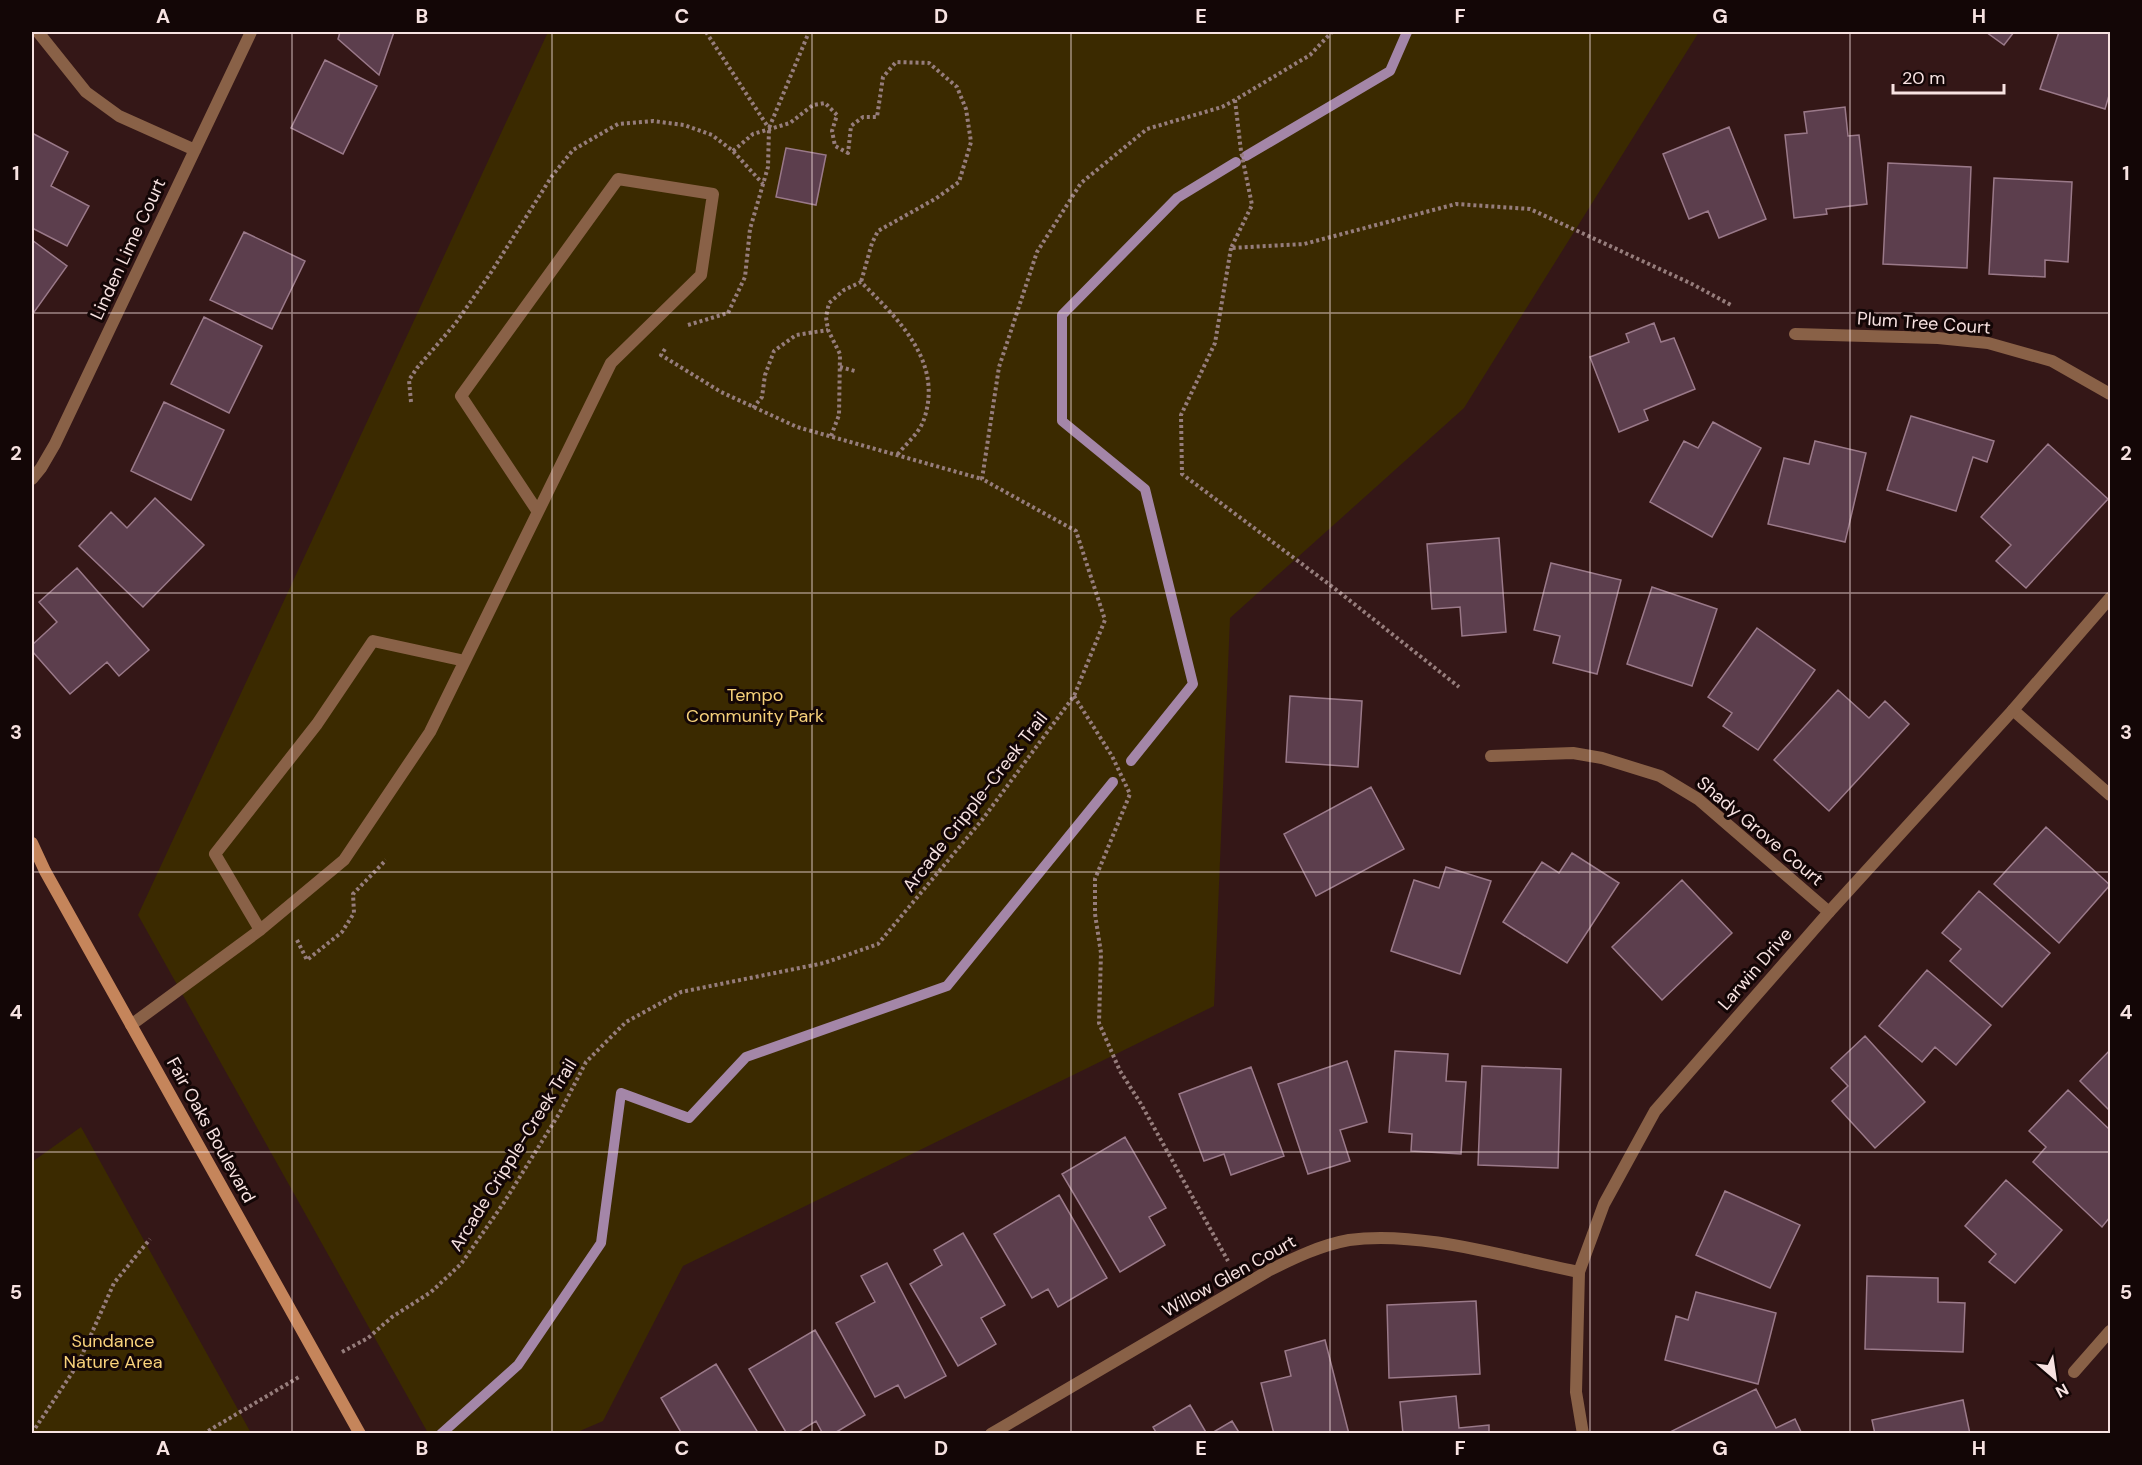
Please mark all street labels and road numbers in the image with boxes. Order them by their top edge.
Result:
street label: Linden Lime Court [85,174,171,324]
street label: Plum Tree Court [1856,306,1992,340]
street label: Arcade Cripple-Creek Trail [897,707,1053,897]
street label: Shady Grove Court [1692,771,1828,891]
street label: Larwin Drive [1713,923,1797,1015]
street label: Fair Oaks Boulevard [161,1053,261,1207]
street label: Arcade Cripple-Creek Trail [444,1054,582,1256]
street label: Willow Glen Court [1158,1229,1300,1323]

